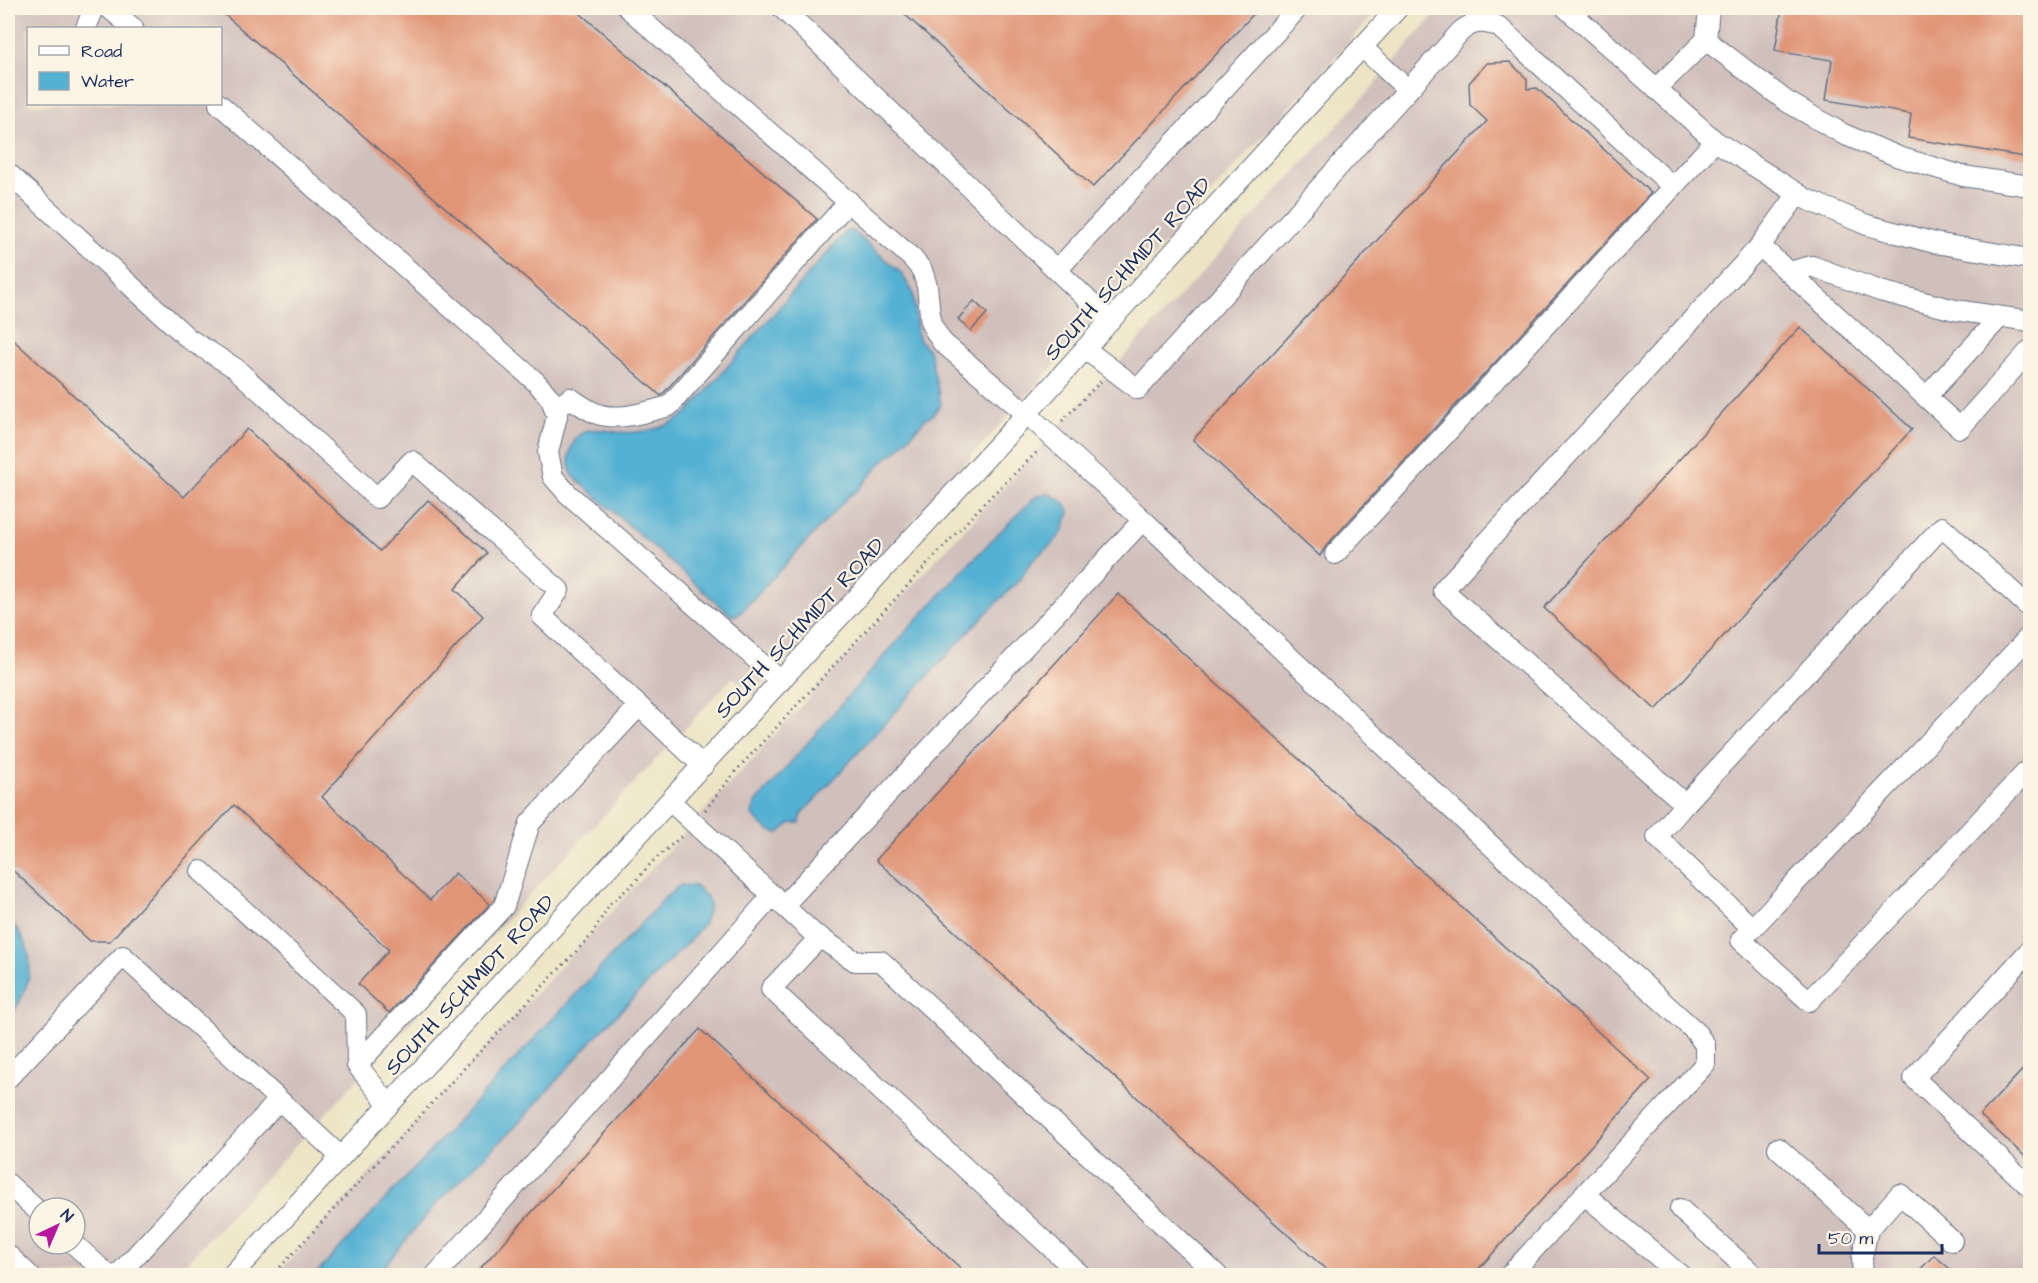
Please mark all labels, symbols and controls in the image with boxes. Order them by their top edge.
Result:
legend [27,27,222,105]
text: Road [81,39,122,64]
text: Water [81,69,134,94]
street label: SOUTH SCHMIDT ROAD [1037,170,1219,368]
street label: SOUTH SCHMIDT ROAD [708,531,892,725]
street label: SOUTH SCHMIDT ROAD [378,888,562,1082]
north arrow [27,1196,87,1256]
text: N [55,1205,78,1227]
scale bar [1819,1217,1942,1255]
text: 50 m [1828,1226,1873,1251]

